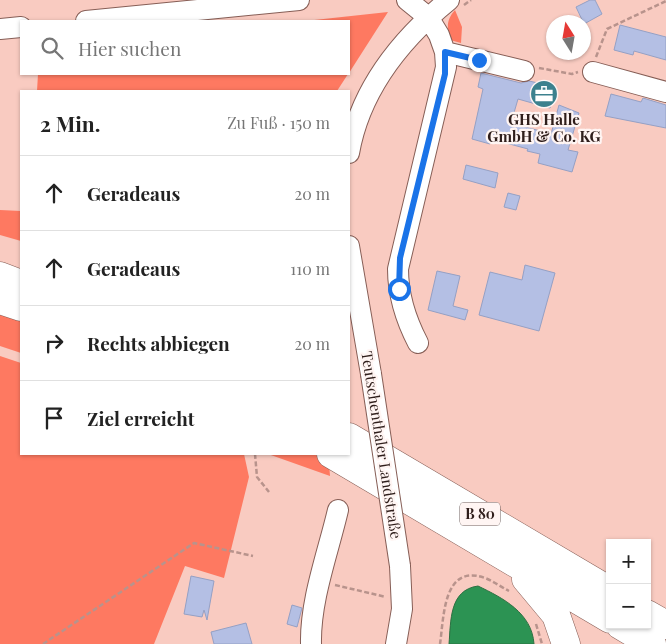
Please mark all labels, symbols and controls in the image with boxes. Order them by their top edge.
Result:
north arrow [546,15,591,60]
search box [20,20,350,75]
icon: search [38,34,66,62]
text: Hier suchen [78,35,181,61]
route end [468,49,491,72]
office icon: GHS Halle GmbH & Co. KG [529,79,559,109]
text: 2 Min. [40,109,100,137]
place label: GHS Halle GmbH & Co. KG [487,109,601,146]
text: Zu Fuß · 150 m [227,112,330,133]
icon: ahead [40,179,68,207]
text: Geradeaus [87,180,180,206]
text: 20 m [295,183,330,204]
icon: ahead [40,254,68,282]
text: Geradeaus [87,255,180,281]
text: 110 m [290,258,330,279]
route start [388,278,411,301]
icon: right [40,329,68,357]
text: Rechts abbiegen [87,330,230,356]
text: 20 m [295,333,330,354]
street label: Teutschenthaler Landstraße [357,350,407,540]
icon: arrive [40,404,68,432]
text: Ziel erreicht [87,405,195,431]
road number: B 80 [460,502,500,526]
map controls [606,539,651,629]
button: + [606,539,651,584]
button: − [606,584,651,629]

